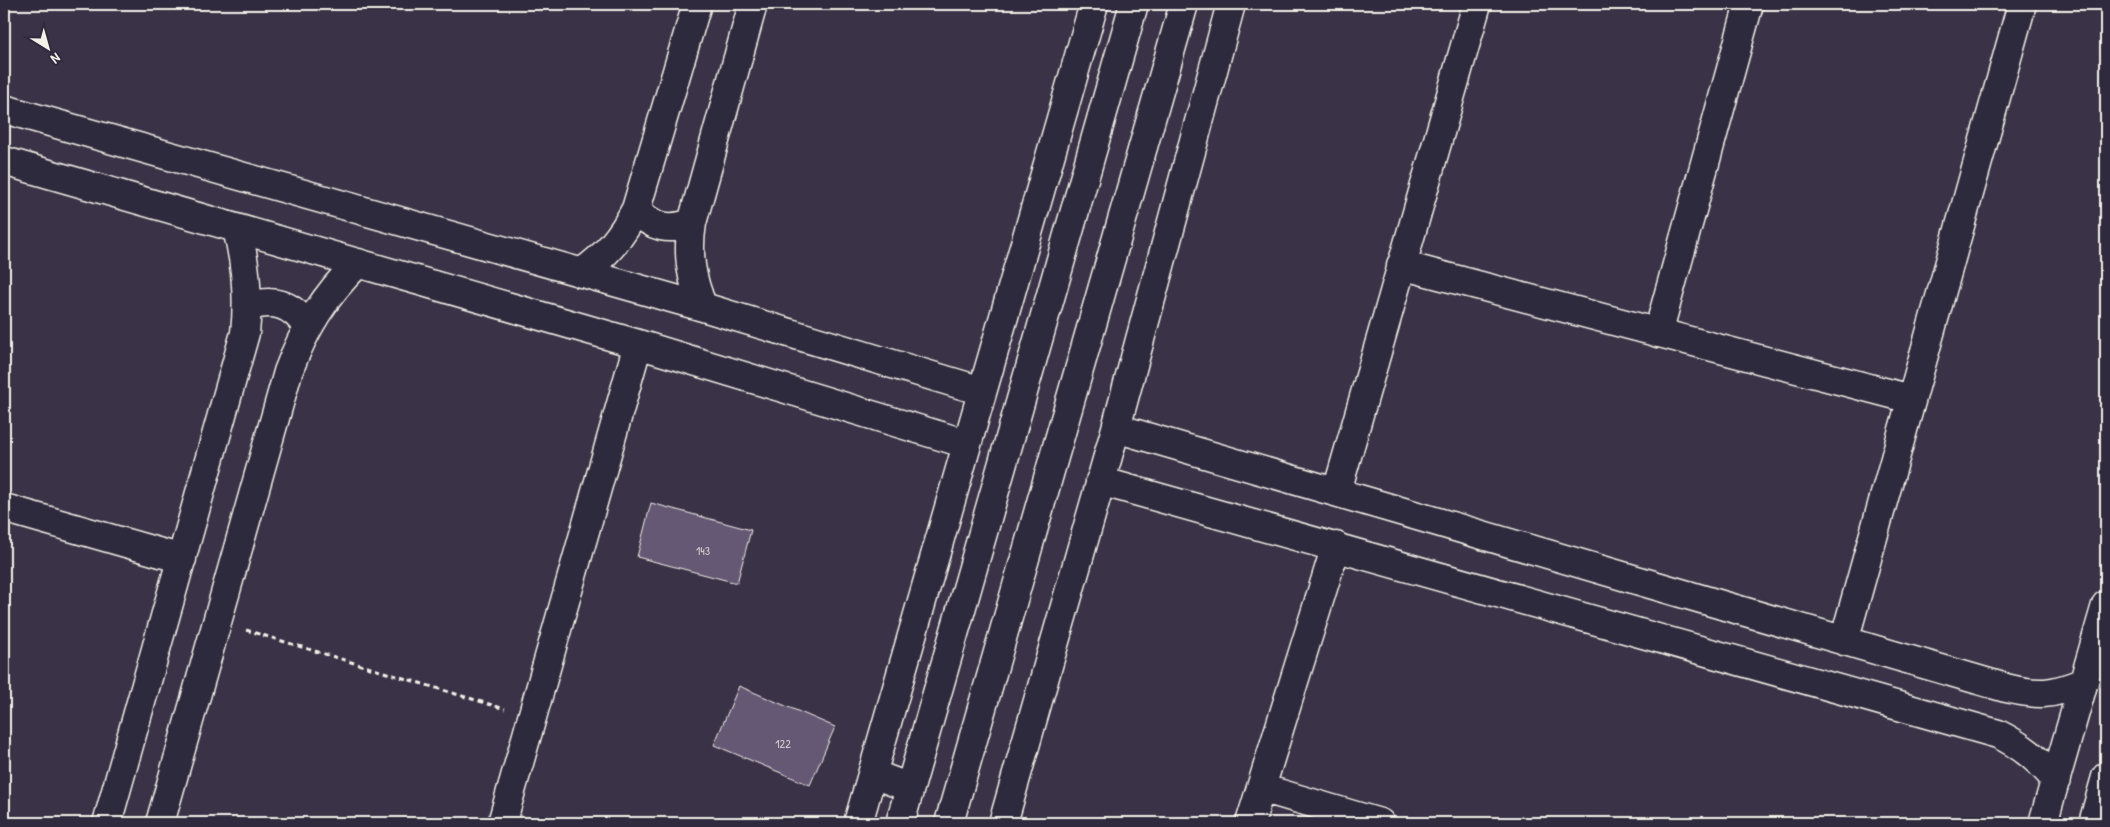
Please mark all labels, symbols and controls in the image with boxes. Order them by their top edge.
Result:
north arrow [22,22,72,72]
text: N [47,49,65,69]
house number: 143 [696,542,710,559]
house number: 122 [775,735,791,752]

